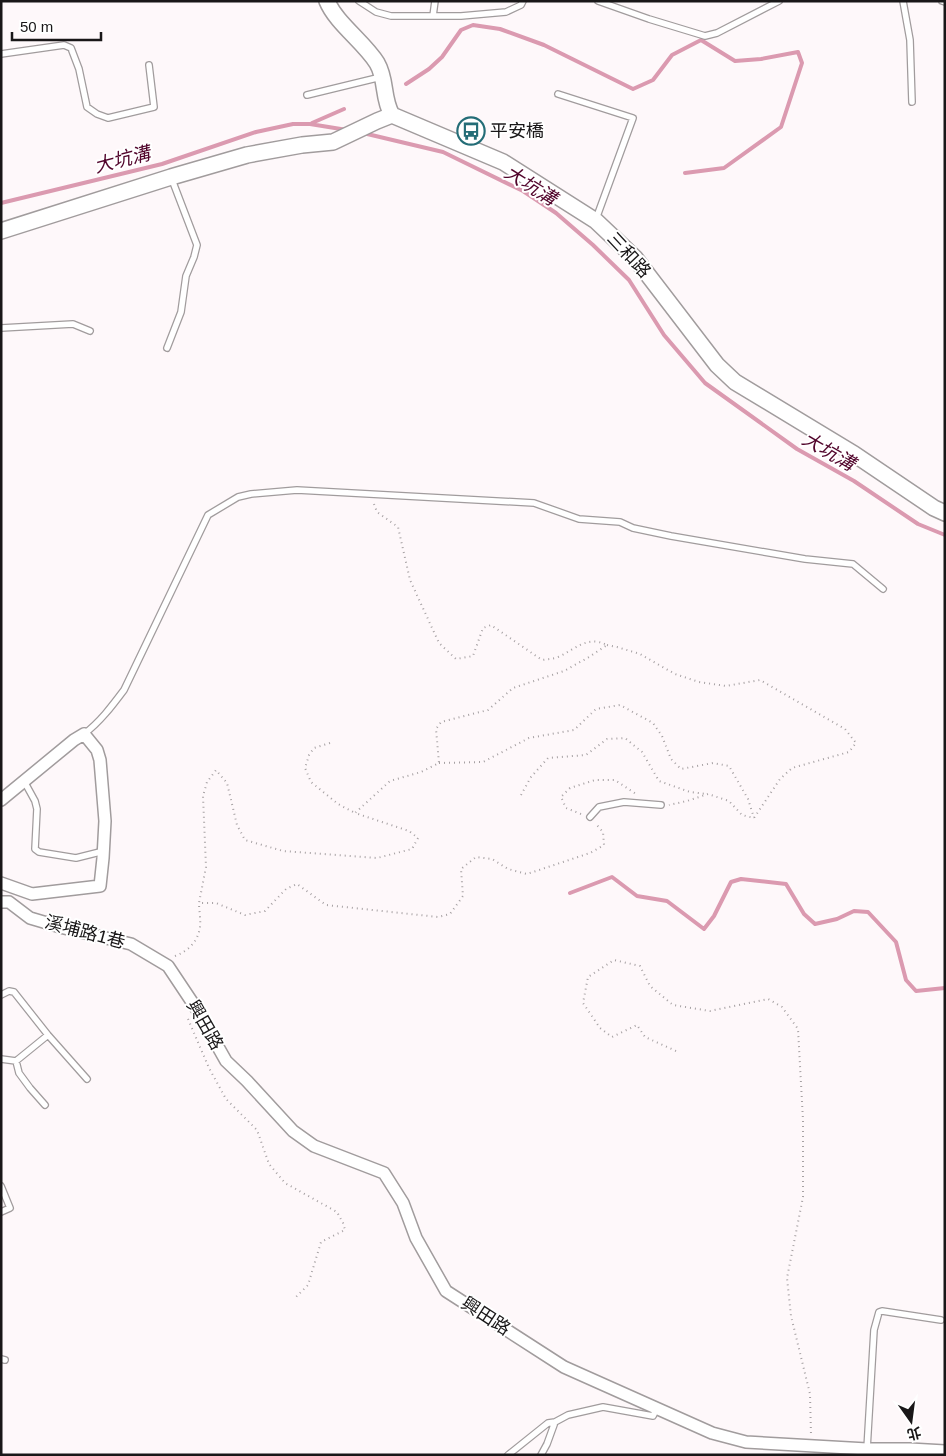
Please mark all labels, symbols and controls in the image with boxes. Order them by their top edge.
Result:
scale bar [12,10,101,42]
text: 50 m [20,18,53,35]
bus stop icon: 平安橋 [456,116,486,146]
place label: 平安橋 [490,121,544,141]
water label: 大坑溝 [92,142,155,177]
water label: 大坑溝 [501,161,563,211]
street label: 三和路 [603,228,655,282]
water label: 大坑溝 [799,428,861,476]
street label: 溪埔路1巷 [43,912,127,952]
street label: 興田路 [183,997,227,1053]
street label: 興田路 [458,1293,514,1339]
north arrow [886,1396,936,1446]
text: 北 [905,1424,923,1443]

